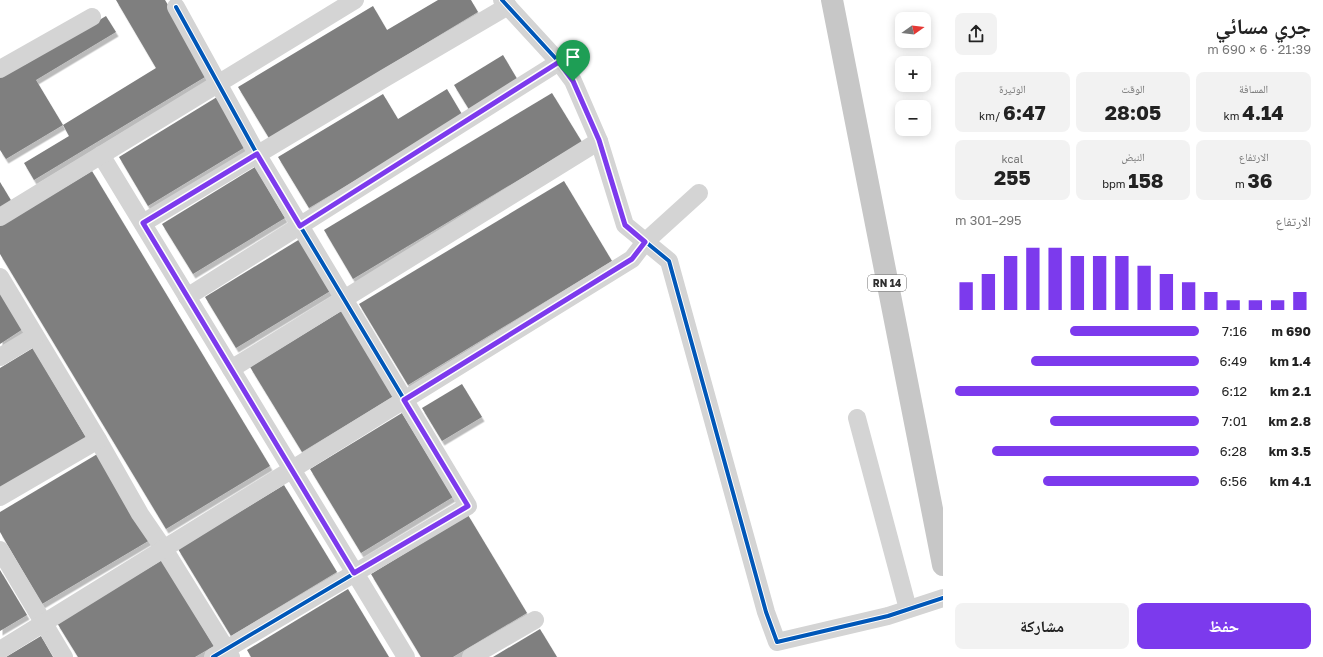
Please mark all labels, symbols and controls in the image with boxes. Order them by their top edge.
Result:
north arrow [895,12,931,48]
map controls [895,12,931,136]
text: جري مسائي [1215,12,1311,39]
button: share [955,13,997,55]
pin [556,40,590,81]
text: 21:39 · 6 × 690 m [1207,41,1311,57]
icon: arrive [562,46,584,68]
button: + [895,56,931,92]
text: الوتيرة [999,82,1026,95]
text: الوقت [1121,82,1145,95]
text: المسافة [1239,82,1268,95]
button: − [895,100,931,136]
text: 6:47 [1003,100,1046,124]
text: 28:05 [1105,100,1161,124]
text: 4.14 [1242,100,1284,124]
text: /km [979,109,1003,122]
text: km [1223,109,1242,122]
text: النبض [1121,150,1145,163]
text: الارتفاع [1239,150,1269,163]
text: kcal [1001,152,1023,165]
text: 255 [994,165,1031,189]
text: 158 [1128,168,1164,192]
text: 36 [1247,168,1272,192]
text: bpm [1102,177,1128,190]
text: m [1235,177,1247,190]
text: 295–301 m [955,212,1022,228]
text: الارتفاع [1276,213,1311,229]
road number: RN 14 [868,275,906,291]
text: 7:16 [1222,323,1247,339]
text: 690 m [1271,323,1311,339]
text: 6:49 [1219,353,1247,369]
text: 1.4 km [1270,353,1311,369]
text: 6:12 [1221,383,1247,399]
text: 2.1 km [1270,383,1311,399]
text: 7:01 [1222,413,1247,429]
text: 2.8 km [1268,413,1311,429]
text: 6:28 [1220,443,1247,459]
text: 3.5 km [1269,443,1311,459]
text: 6:56 [1220,473,1247,489]
text: 4.1 km [1270,473,1311,489]
button: مشاركة [955,603,1129,649]
button: حفظ [1137,603,1311,649]

